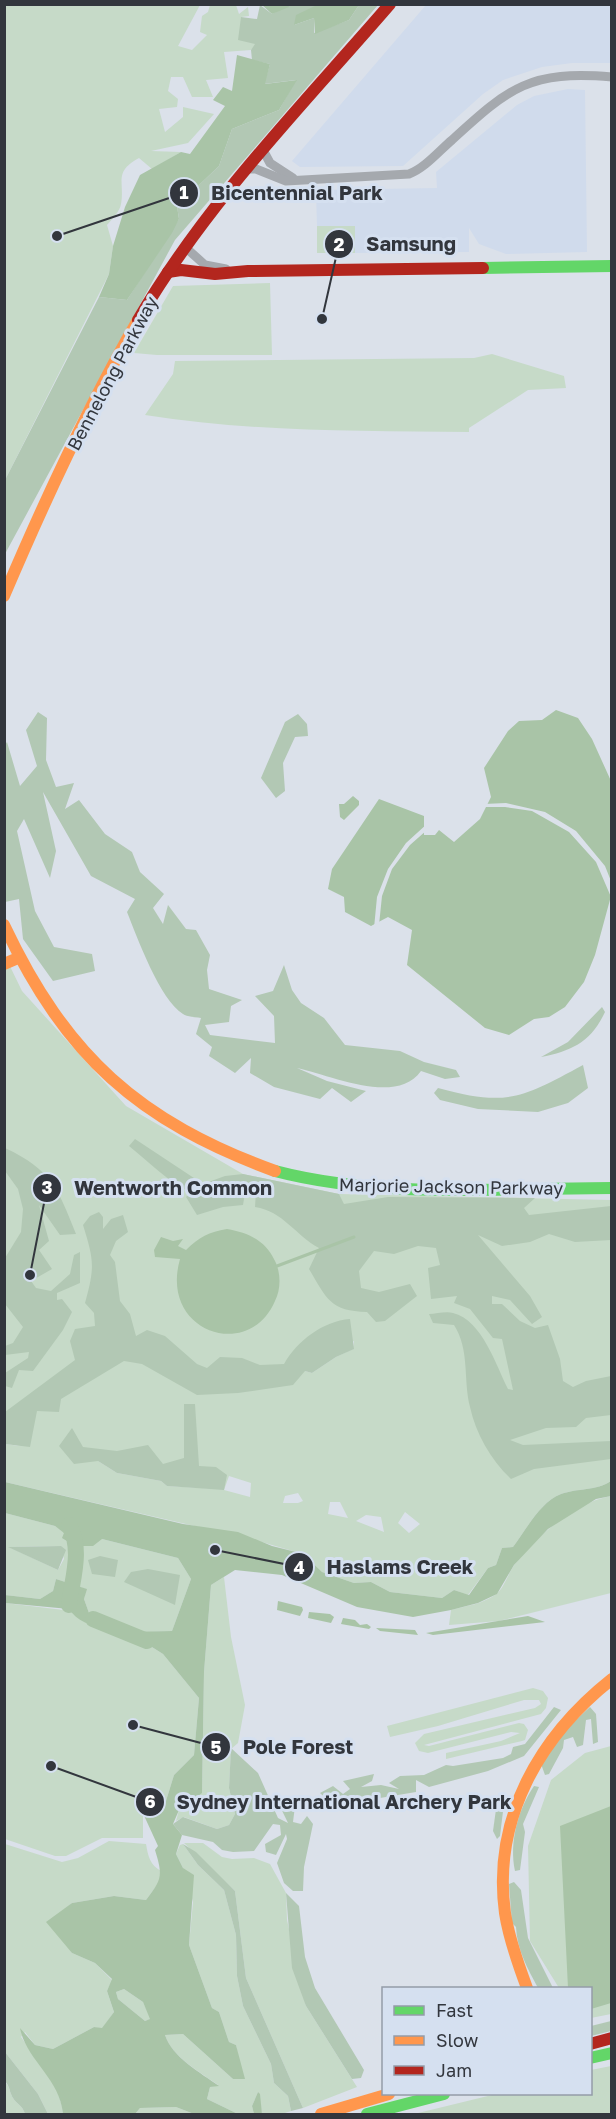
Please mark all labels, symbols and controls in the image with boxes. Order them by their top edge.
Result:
callout: Bicentennial Park [169,174,395,212]
text: Bicentennial Park [211,180,383,204]
text: 1 [179,181,189,203]
callout: Samsung [324,225,468,263]
text: Samsung [366,231,456,255]
text: 2 [334,233,345,255]
street label: Bennelong Parkway [62,292,162,454]
callout: Wentworth Common [32,1169,285,1207]
street label: Marjorie Jackson Parkway [339,1173,563,1199]
text: Wentworth Common [74,1175,272,1199]
text: 3 [42,1176,53,1198]
callout: Haslams Creek [284,1548,485,1586]
text: Haslams Creek [327,1554,474,1578]
text: 4 [293,1556,305,1578]
callout: Pole Forest [201,1728,366,1766]
text: Pole Forest [243,1734,353,1758]
text: 5 [211,1736,222,1758]
callout: Sydney International Archery Park [135,1783,524,1821]
text: Sydney International Archery Park [176,1789,512,1813]
text: 6 [144,1790,156,1812]
legend [382,1987,592,2095]
text: Fast [436,1999,473,2021]
text: Slow [436,2029,479,2051]
text: Jam [436,2059,472,2081]

